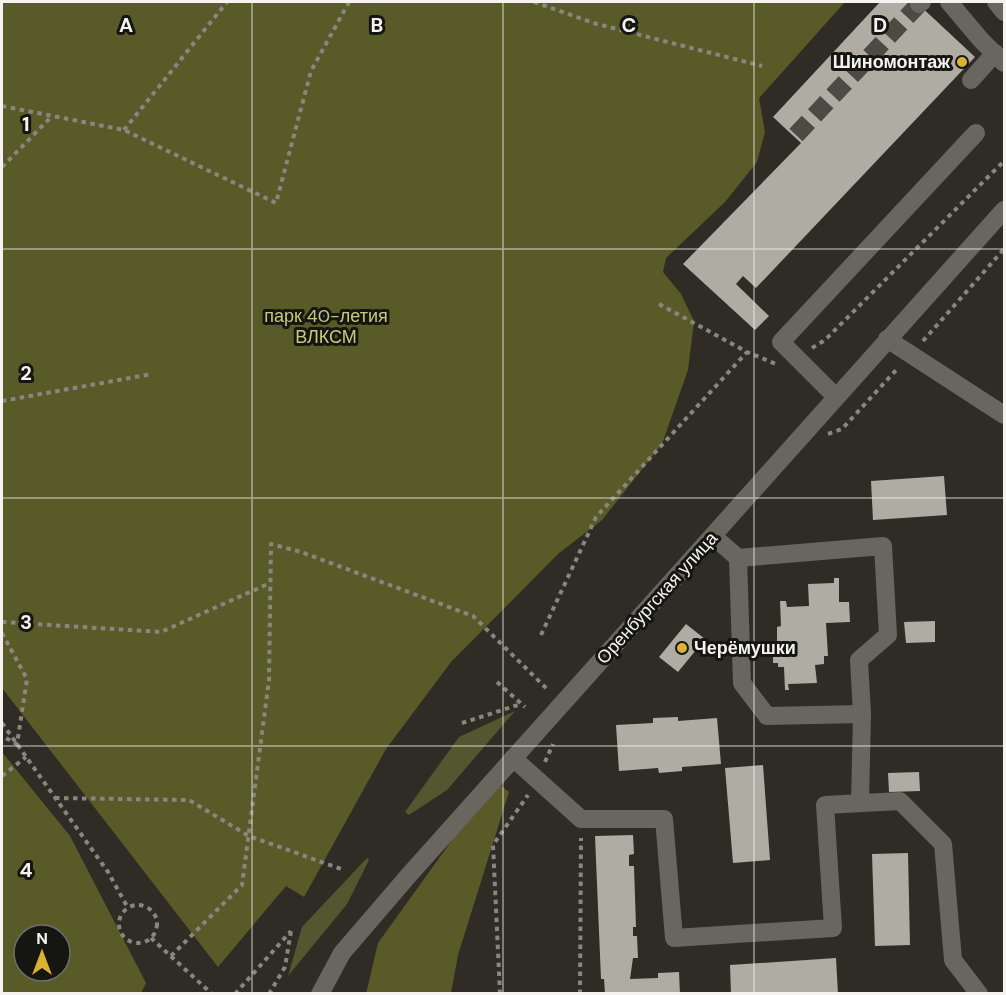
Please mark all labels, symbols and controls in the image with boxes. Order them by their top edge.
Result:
text: A [119,12,133,38]
text: B [371,12,383,38]
text: C [622,12,636,38]
text: D [873,12,887,38]
place label: Шиномонтаж [833,50,950,74]
marker: Шиномонтаж [955,55,969,69]
text: 1 [22,111,30,137]
park label: парк 40-летия ВЛКСМ [264,304,388,349]
text: 2 [20,360,32,386]
street label: Оренбургская улица [591,526,724,669]
text: 3 [20,609,32,635]
place label: Черёмушки [694,636,796,660]
marker: Черёмушки [675,641,689,655]
text: 4 [20,857,33,883]
north arrow [12,923,72,983]
text: N [36,928,48,949]

